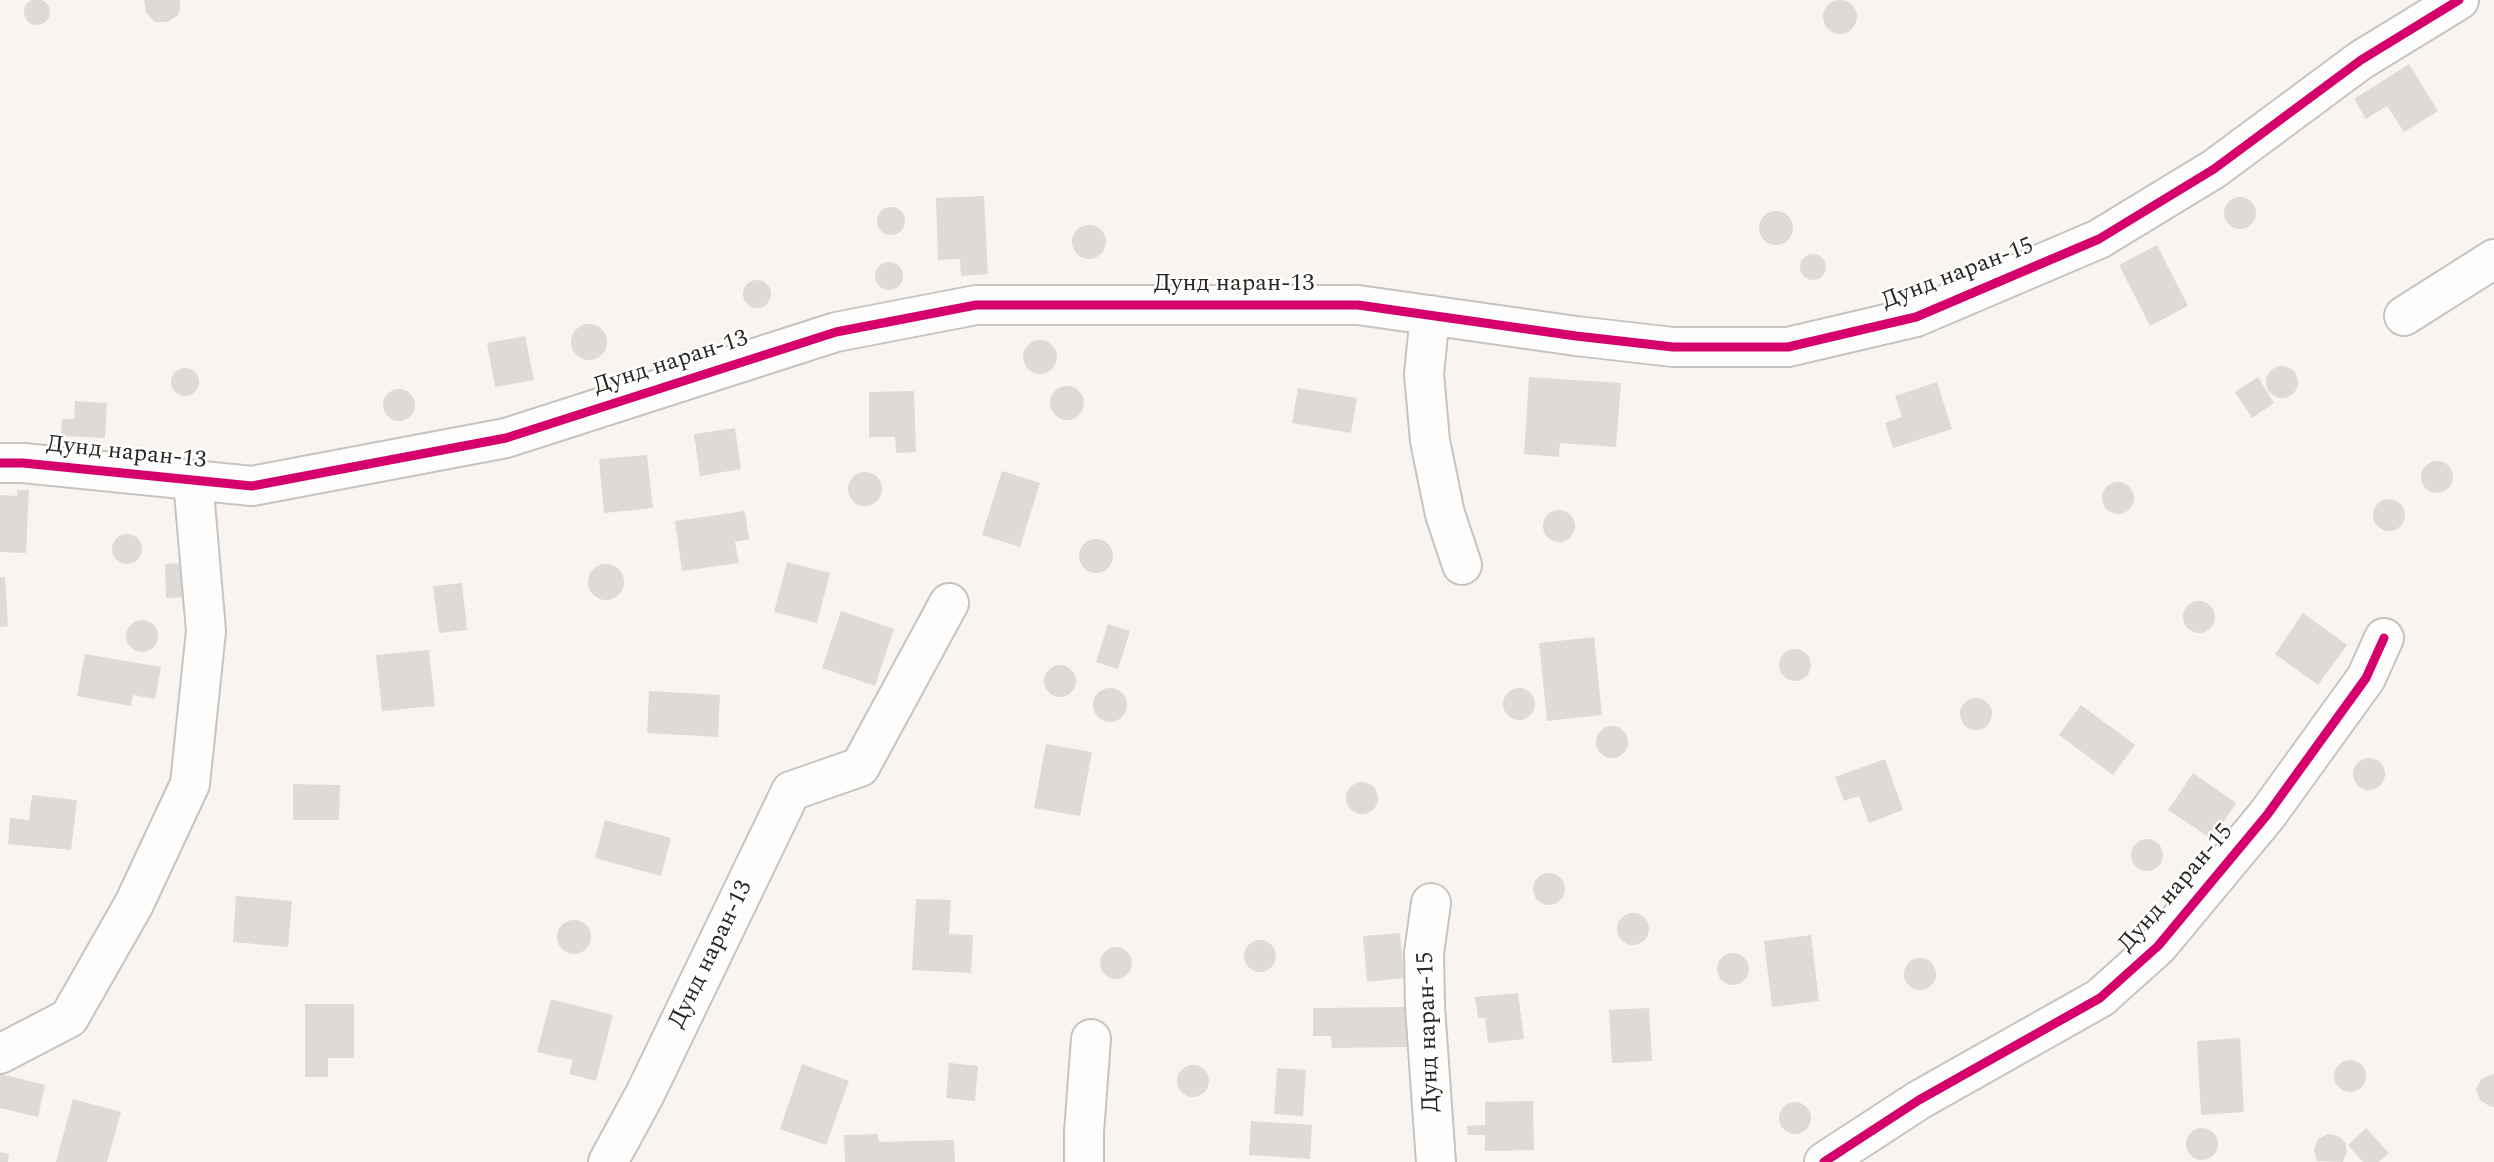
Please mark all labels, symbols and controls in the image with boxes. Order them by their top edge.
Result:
street label: Дунд наран-15 [1878,233,2038,317]
street label: Дунд наран-13 [1154,271,1314,299]
street label: Дунд наран-13 [590,325,752,403]
street label: Дунд наран-13 [45,431,207,477]
street label: Дунд наран-15 [2113,819,2241,959]
street label: Дунд наран-13 [664,876,760,1034]
street label: Дунд наран-15 [1413,951,1447,1113]

